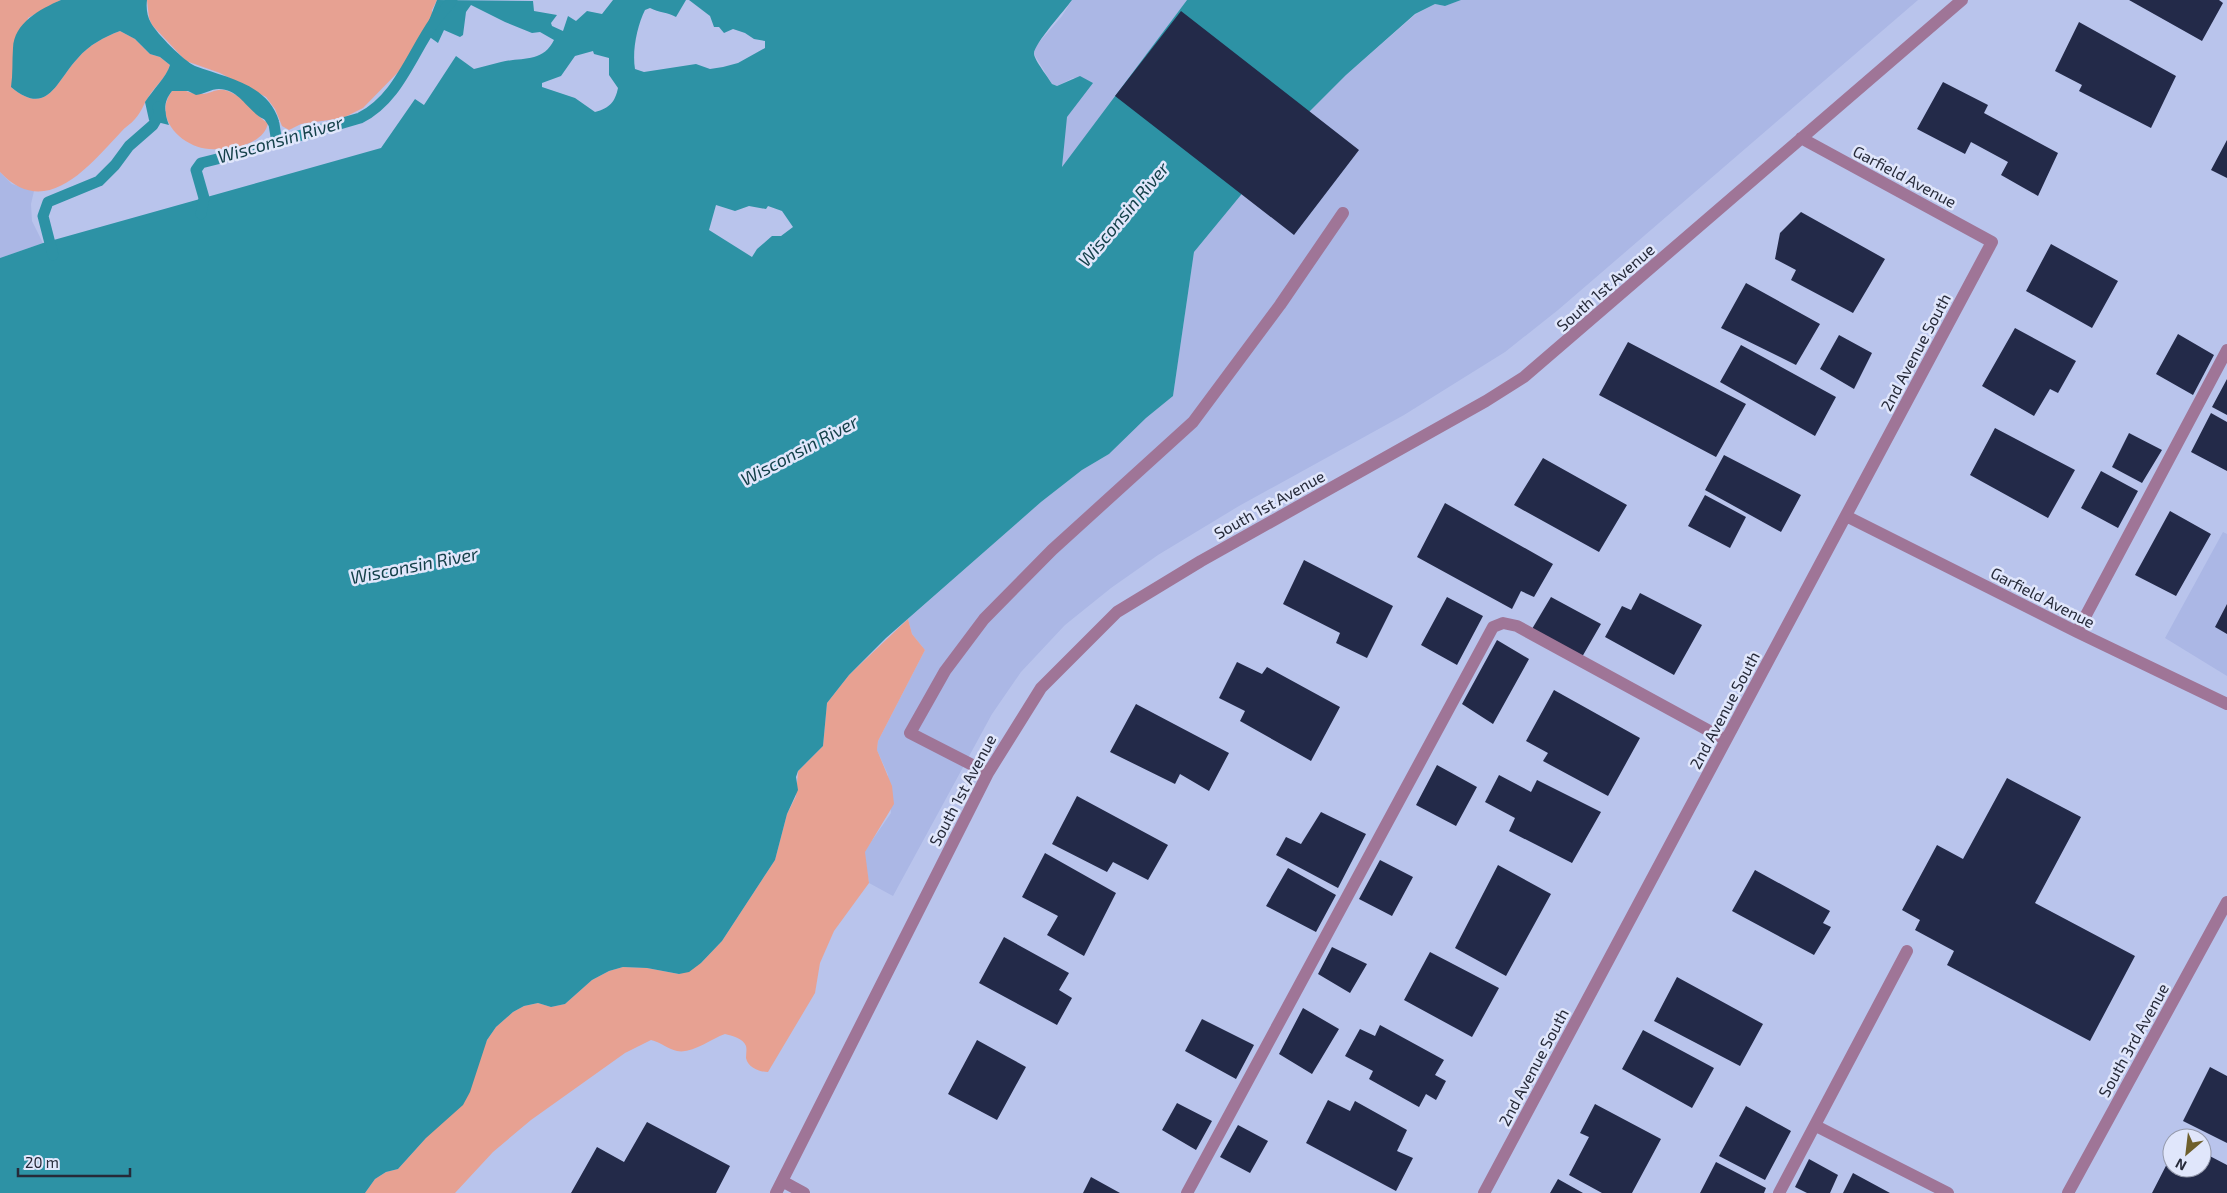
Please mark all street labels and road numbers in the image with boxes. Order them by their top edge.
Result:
street label: Garfield Avenue [1850,141,1960,211]
street label: South 1st Avenue [1552,239,1658,335]
street label: 2nd Avenue South [1876,290,1954,414]
street label: South 1st Avenue [1210,466,1328,542]
street label: Garfield Avenue [1988,563,2098,631]
street label: 2nd Avenue South [1685,648,1763,772]
street label: South 1st Avenue [925,731,999,849]
street label: South 3rd Avenue [2094,980,2172,1100]
street label: 2nd Avenue South [1494,1005,1572,1129]

